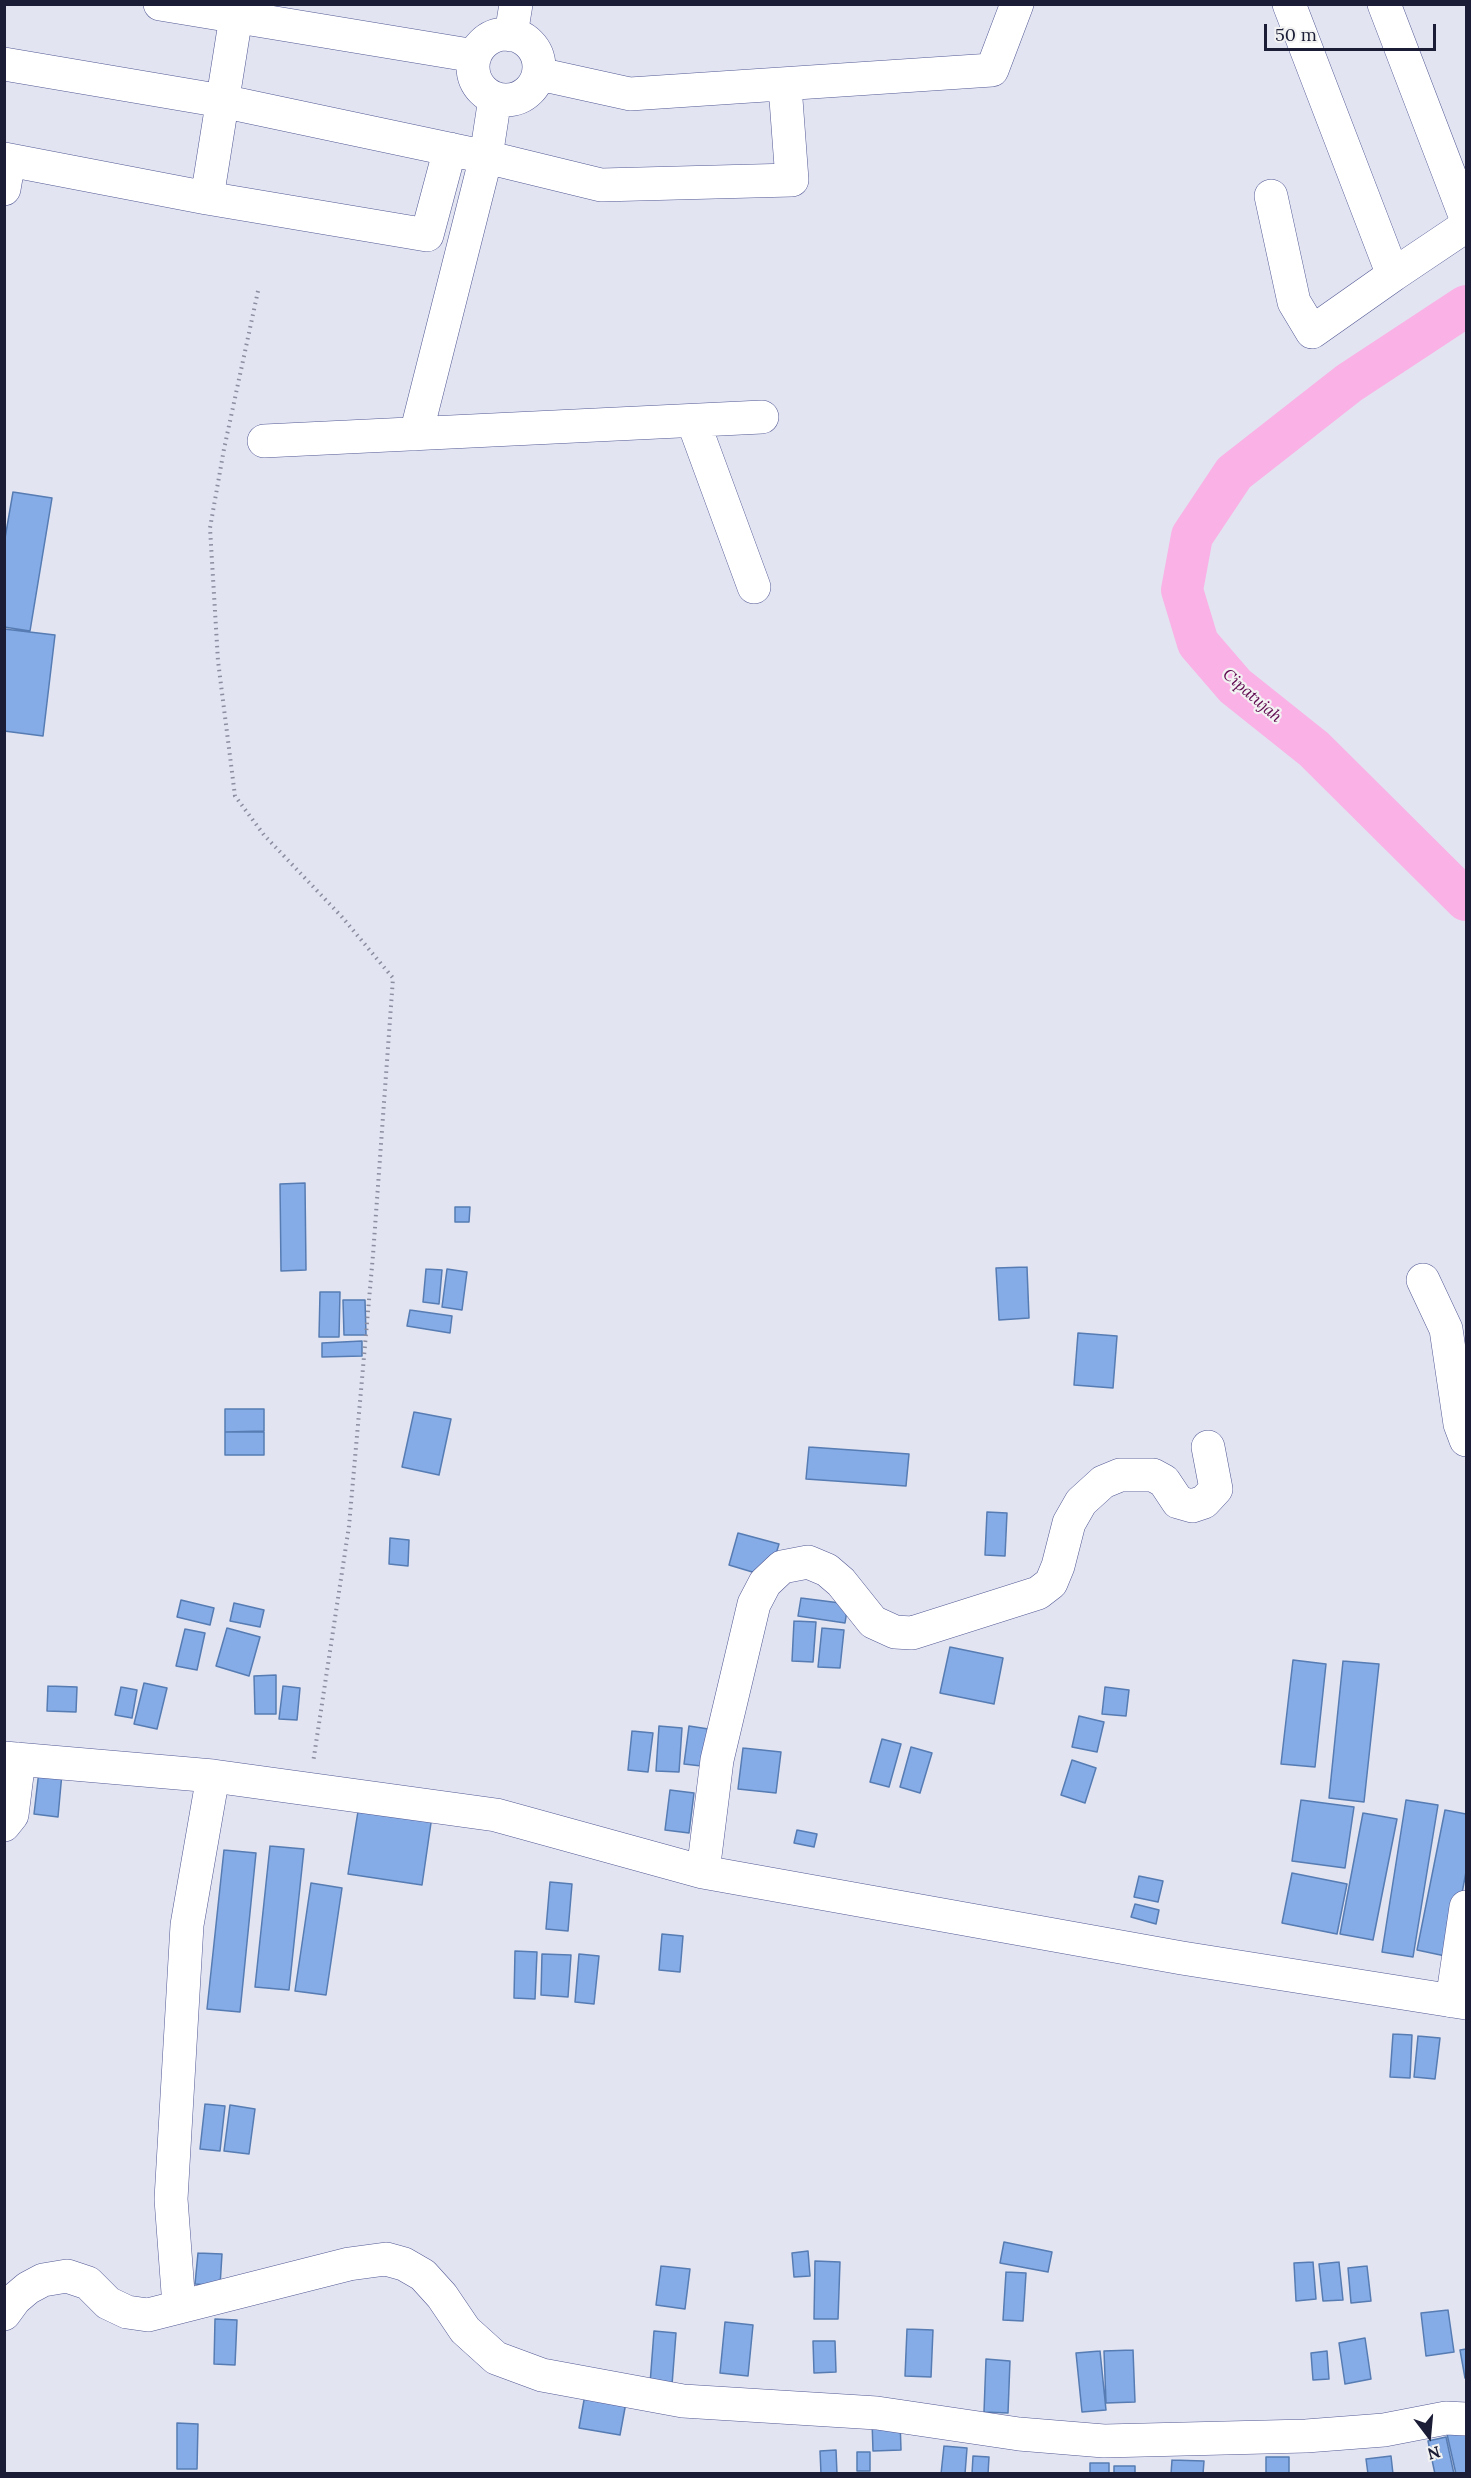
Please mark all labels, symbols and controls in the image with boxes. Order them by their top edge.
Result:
scale bar [1267,12,1440,50]
text: 50 m [1275,23,1317,46]
water label: Cipatujah [1219,665,1285,727]
north arrow [1399,2406,1459,2466]
text: N [1425,2442,1443,2465]

